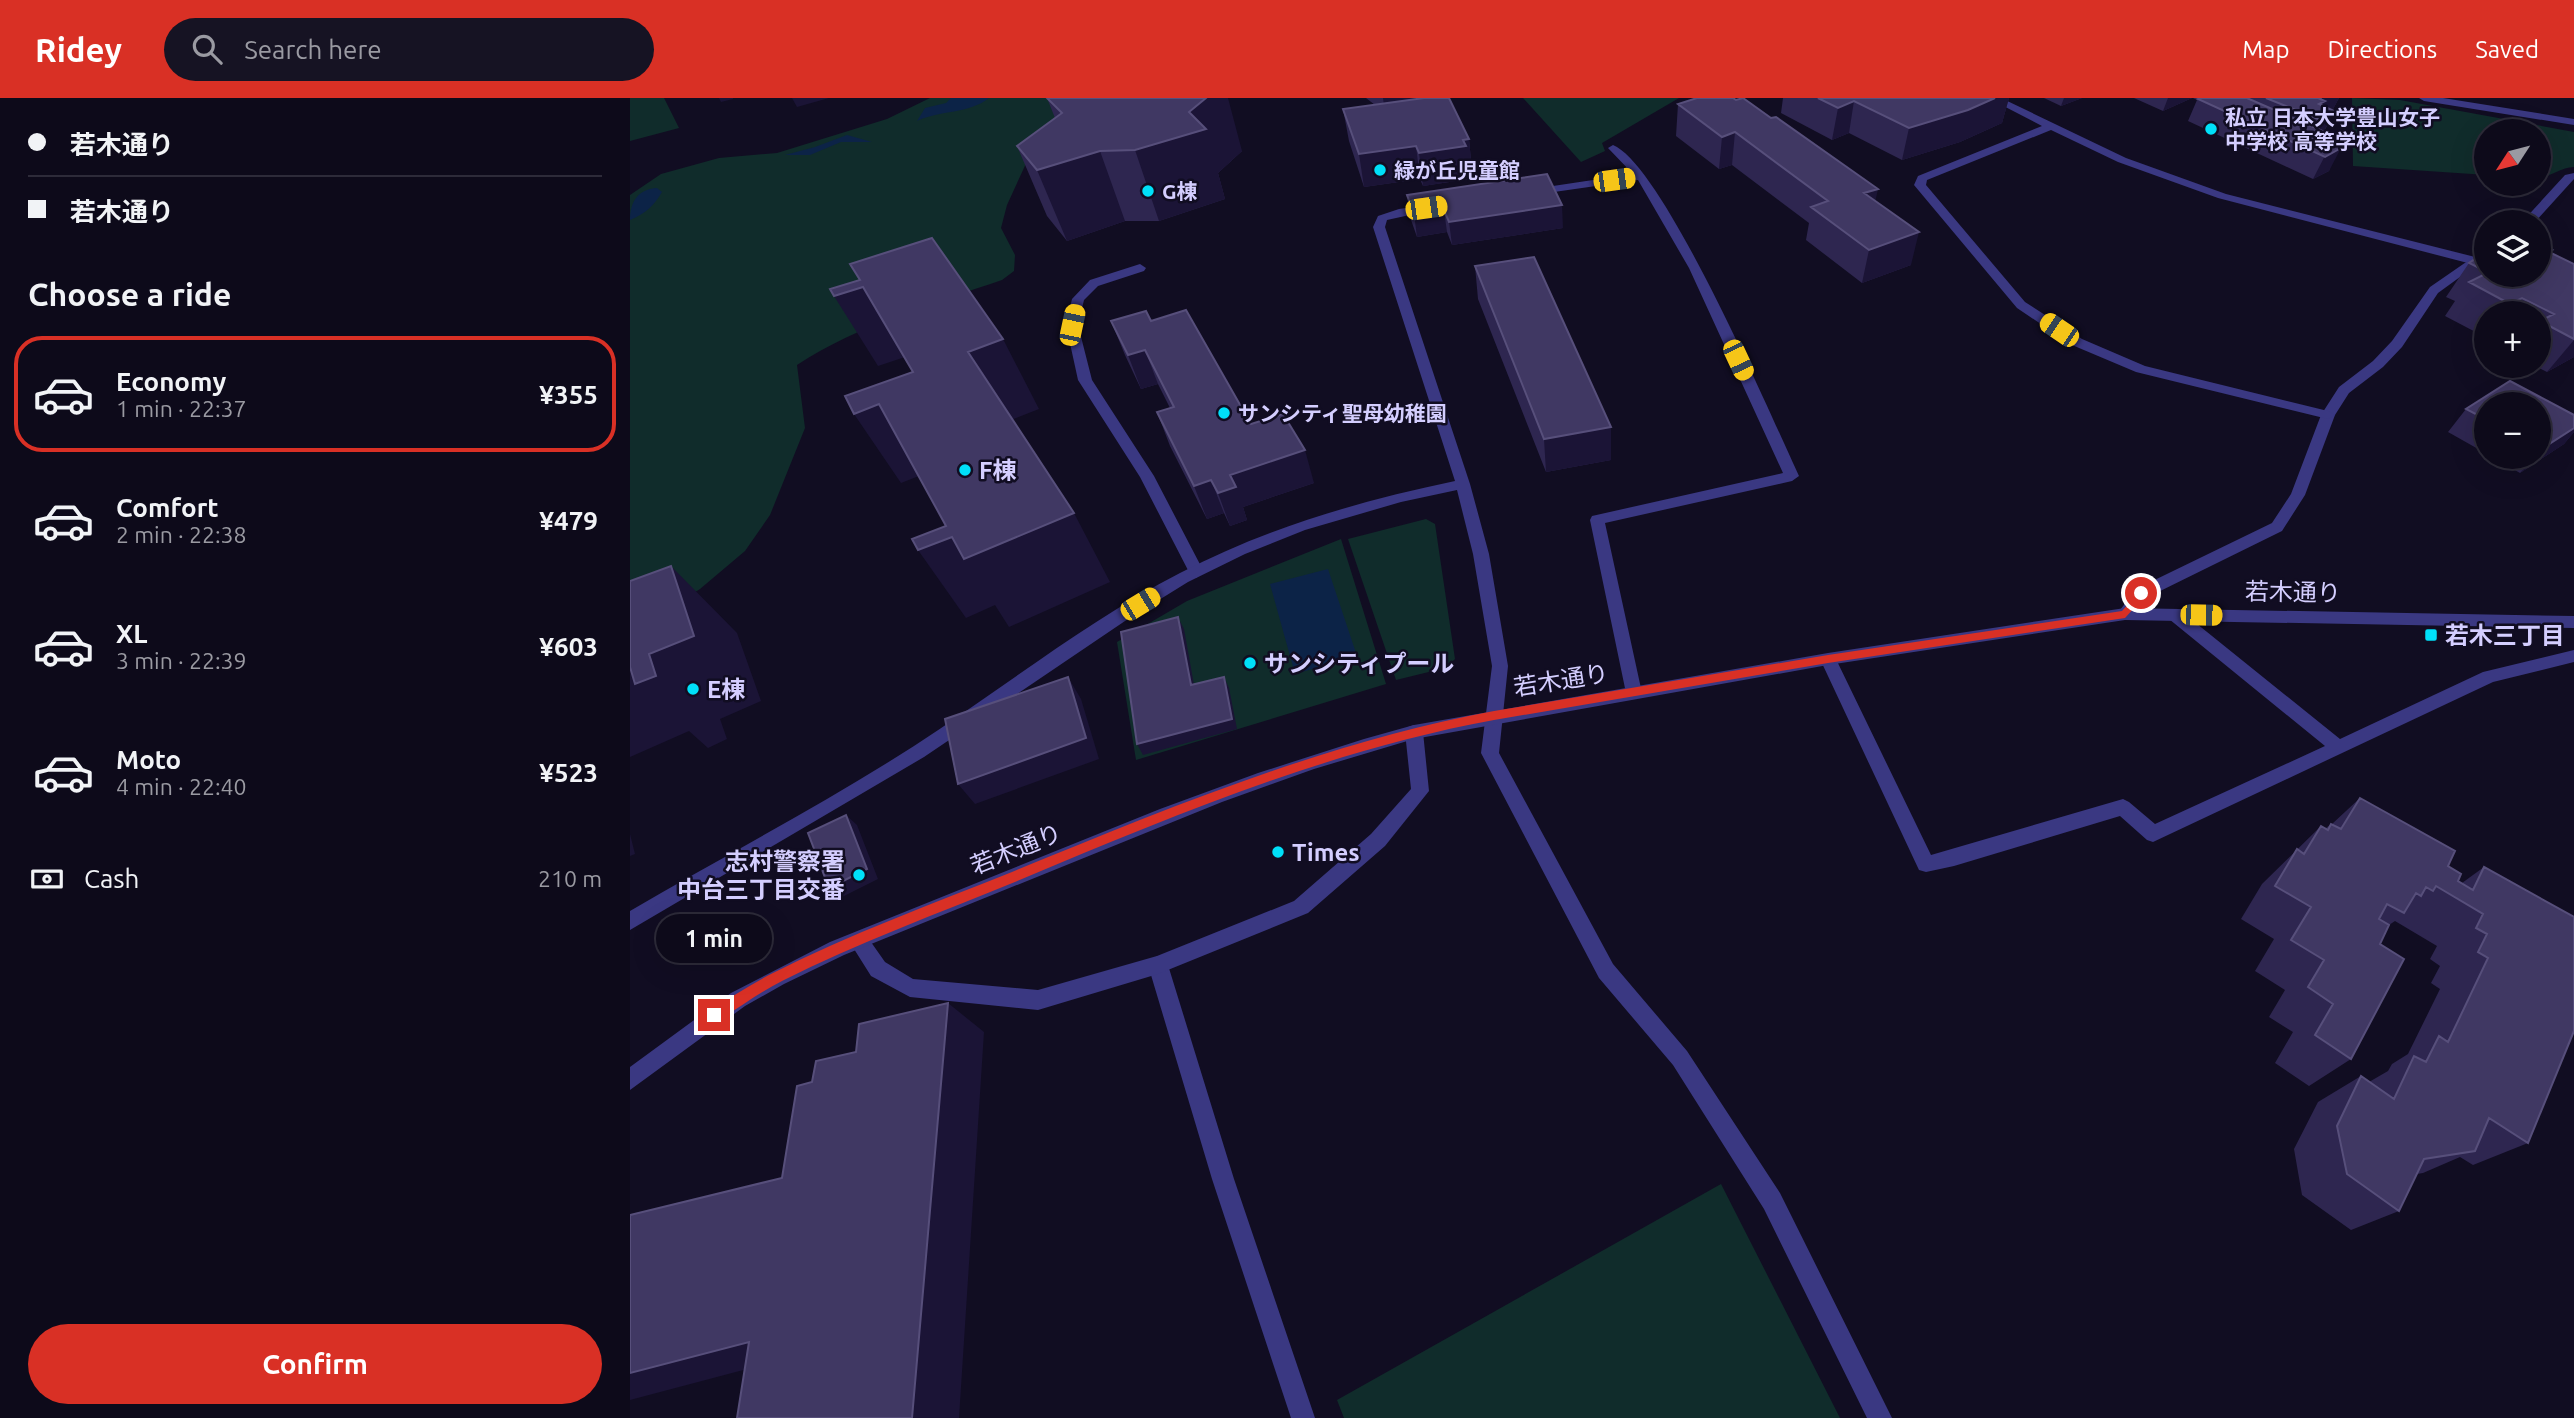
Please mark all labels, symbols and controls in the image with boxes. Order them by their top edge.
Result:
search box [164,18,654,81]
icon: search [188,30,226,68]
text: Ridey [35,31,122,68]
text: Search here [244,35,382,64]
text: Map [2242,36,2289,63]
text: Directions [2327,36,2437,63]
text: Saved [2475,36,2539,63]
place label: 私立 日本大学豊山女子 中学校 高等学校 [2225,105,2440,153]
north arrow [2474,119,2552,196]
map controls [2474,119,2551,469]
marker: 私立 日本大学豊山女子 中学校 高等学校 [2203,121,2219,137]
text: 若木通り [70,130,174,159]
place label: 緑が丘児童館 [1394,158,1520,182]
marker: 緑が丘児童館 [1372,162,1388,178]
car [1592,167,1637,193]
place label: G棟 [1162,179,1198,203]
marker: G棟 [1140,183,1156,199]
car [1404,195,1449,221]
text: 若木通り [70,197,174,226]
button: layers [2474,210,2551,287]
text: Choose a ride [28,276,231,312]
button: + [2474,301,2551,378]
car [1058,302,1087,348]
car [2036,310,2083,350]
car [1720,337,1757,383]
icon: car [32,363,95,426]
text: Economy [116,367,226,396]
text: ¥355 [539,380,598,409]
button: − [2474,392,2551,469]
text: 1 min · 22:37 [116,396,247,421]
place label: サンシティ聖母幼稚園 [1238,401,1447,425]
marker: サンシティ聖母幼稚園 [1216,405,1232,421]
place label: F棟 [979,457,1017,484]
marker: F棟 [957,462,973,478]
icon: car [32,489,95,552]
text: Comfort [116,493,219,522]
text: ¥479 [539,506,598,535]
text: 2 min · 22:38 [116,522,247,547]
route start [2125,577,2157,609]
street label: 若木通り [2245,578,2341,606]
car [1117,584,1164,624]
car [2180,604,2223,626]
icon: car [32,615,95,678]
text: XL [116,619,147,648]
place label: 若木三丁目 [2445,622,2565,649]
marker: 若木三丁目 [2423,627,2439,643]
text: ¥603 [539,632,598,661]
text: 3 min · 22:39 [116,648,247,673]
place label: サンシティプール [1264,650,1455,677]
marker: サンシティプール [1242,655,1258,671]
street label: 若木通り [1511,659,1611,701]
place label: E棟 [707,676,745,703]
marker: E棟 [685,681,701,697]
icon: car [32,741,95,804]
text: Moto [116,745,181,774]
text: ¥523 [539,758,598,787]
text: 4 min · 22:40 [116,774,247,799]
street label: 若木通り [966,819,1066,879]
place label: Times [1292,839,1360,866]
marker: Times [1270,844,1286,860]
place label: 志村警察署 中台三丁目交番 [677,848,845,903]
icon: cash [28,860,66,898]
text: Cash [84,864,139,893]
text: 210 m [538,866,602,891]
marker: 志村警察署 中台三丁目交番 [851,867,867,883]
callout: 1 min [656,914,772,962]
text: 1 min [685,926,743,951]
route end [698,999,730,1031]
button: Confirm [28,1324,602,1404]

